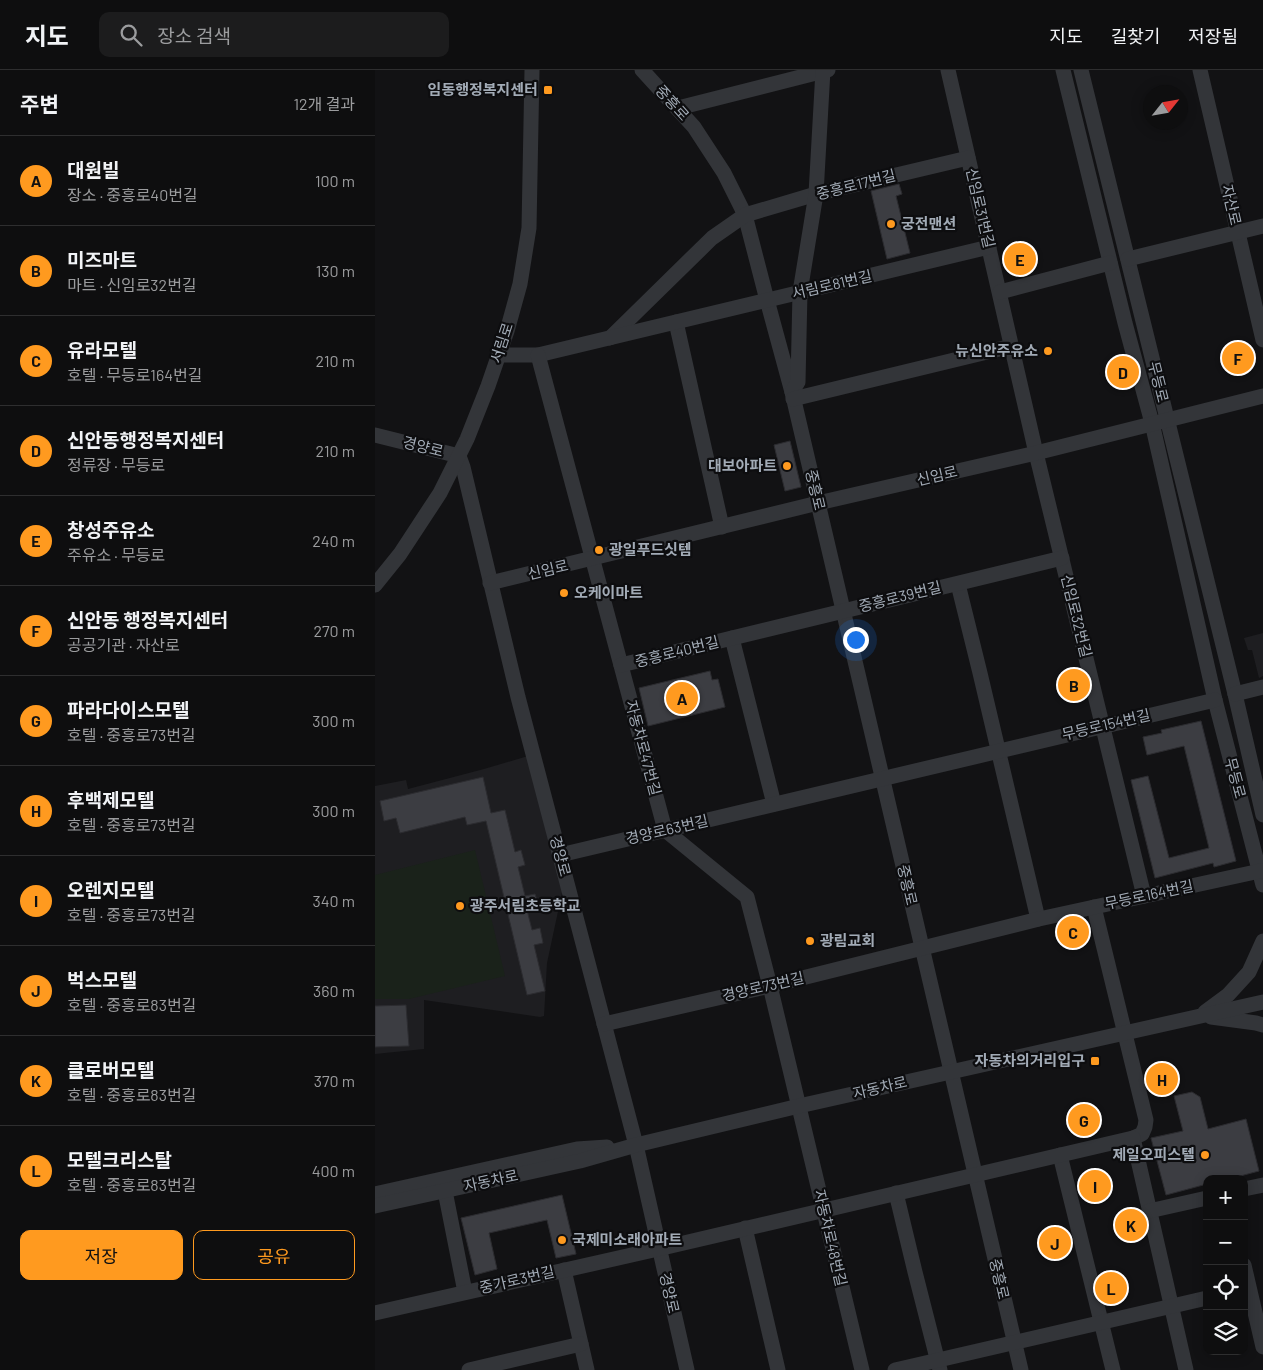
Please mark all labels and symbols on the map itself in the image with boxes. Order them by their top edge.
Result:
place label: 임동행정복지센터 [428,80,538,98]
street label: 중흥로 [652,81,693,124]
marker: 임동행정복지센터 [542,84,554,96]
north arrow [1143,85,1188,130]
street label: 중흥로17번길 [814,165,897,203]
street label: 신임로31번길 [963,166,999,250]
street label: 자산로 [1219,183,1245,227]
place label: 궁전맨션 [901,214,956,232]
marker: 궁전맨션 [885,218,897,230]
pin: E [1004,240,1036,278]
street label: 서림로81번길 [790,266,874,302]
street label: 서림로 [486,320,516,365]
pin: F [1222,339,1254,377]
place label: 뉴신안주유소 [955,341,1038,359]
marker: 뉴신안주유소 [1042,345,1054,357]
pin: D [1107,353,1139,391]
street label: 무등로 [1145,359,1173,404]
street label: 경양로 [401,432,446,460]
place label: 대보아파트 [708,456,777,474]
marker: 대보아파트 [781,460,793,472]
street label: 신임로 [915,462,959,488]
street label: 중흥로 [803,468,829,512]
place label: 광일푸드싯템 [609,540,692,558]
marker: 광일푸드싯템 [593,544,605,556]
street label: 신임로 [526,556,570,582]
street label: 신임로32번길 [1058,572,1096,659]
street label: 중흥로39번길 [857,577,943,615]
place label: 오케이마트 [574,583,643,601]
marker: 오케이마트 [558,587,570,599]
your location [843,627,869,653]
street label: 중흥로40번길 [633,632,721,670]
pin: B [1058,666,1090,704]
pin: A [666,679,698,717]
street label: 자동차로47번길 [623,698,665,797]
street label: 무등로154번길 [1060,705,1152,743]
street label: 무등로 [1222,755,1250,800]
street label: 경양로63번길 [624,811,710,847]
street label: 경양로 [547,833,575,878]
street label: 중흥로 [895,863,921,907]
street label: 무등로164번길 [1103,876,1195,912]
place label: 광주서림초등학교 [470,896,581,914]
marker: 광주서림초등학교 [454,900,466,912]
pin: C [1057,913,1089,951]
place label: 광림교회 [820,931,875,949]
marker: 광림교회 [804,935,816,947]
street label: 경양로73번길 [720,968,806,1004]
place label: 자동차의거리입구 [975,1051,1085,1069]
marker: 자동차의거리입구 [1089,1055,1101,1067]
pin: H [1146,1060,1178,1098]
street label: 자동차로 [851,1072,909,1102]
pin: G [1068,1101,1100,1139]
place label: 제일오피스텔 [1112,1145,1195,1163]
marker: 제일오피스텔 [1199,1149,1211,1161]
street label: 자동차로 [462,1165,520,1195]
pin: I [1079,1167,1111,1205]
street label: 자동차로48번길 [811,1188,851,1288]
pin: K [1115,1206,1147,1244]
pin: J [1039,1224,1071,1262]
place label: 국제미소래아파트 [572,1230,683,1248]
marker: 국제미소래아파트 [556,1234,568,1246]
street label: 중흥로 [987,1257,1013,1301]
street label: 중가로3번길 [477,1262,556,1296]
pin: L [1095,1269,1127,1307]
street label: 경양로 [657,1271,683,1315]

